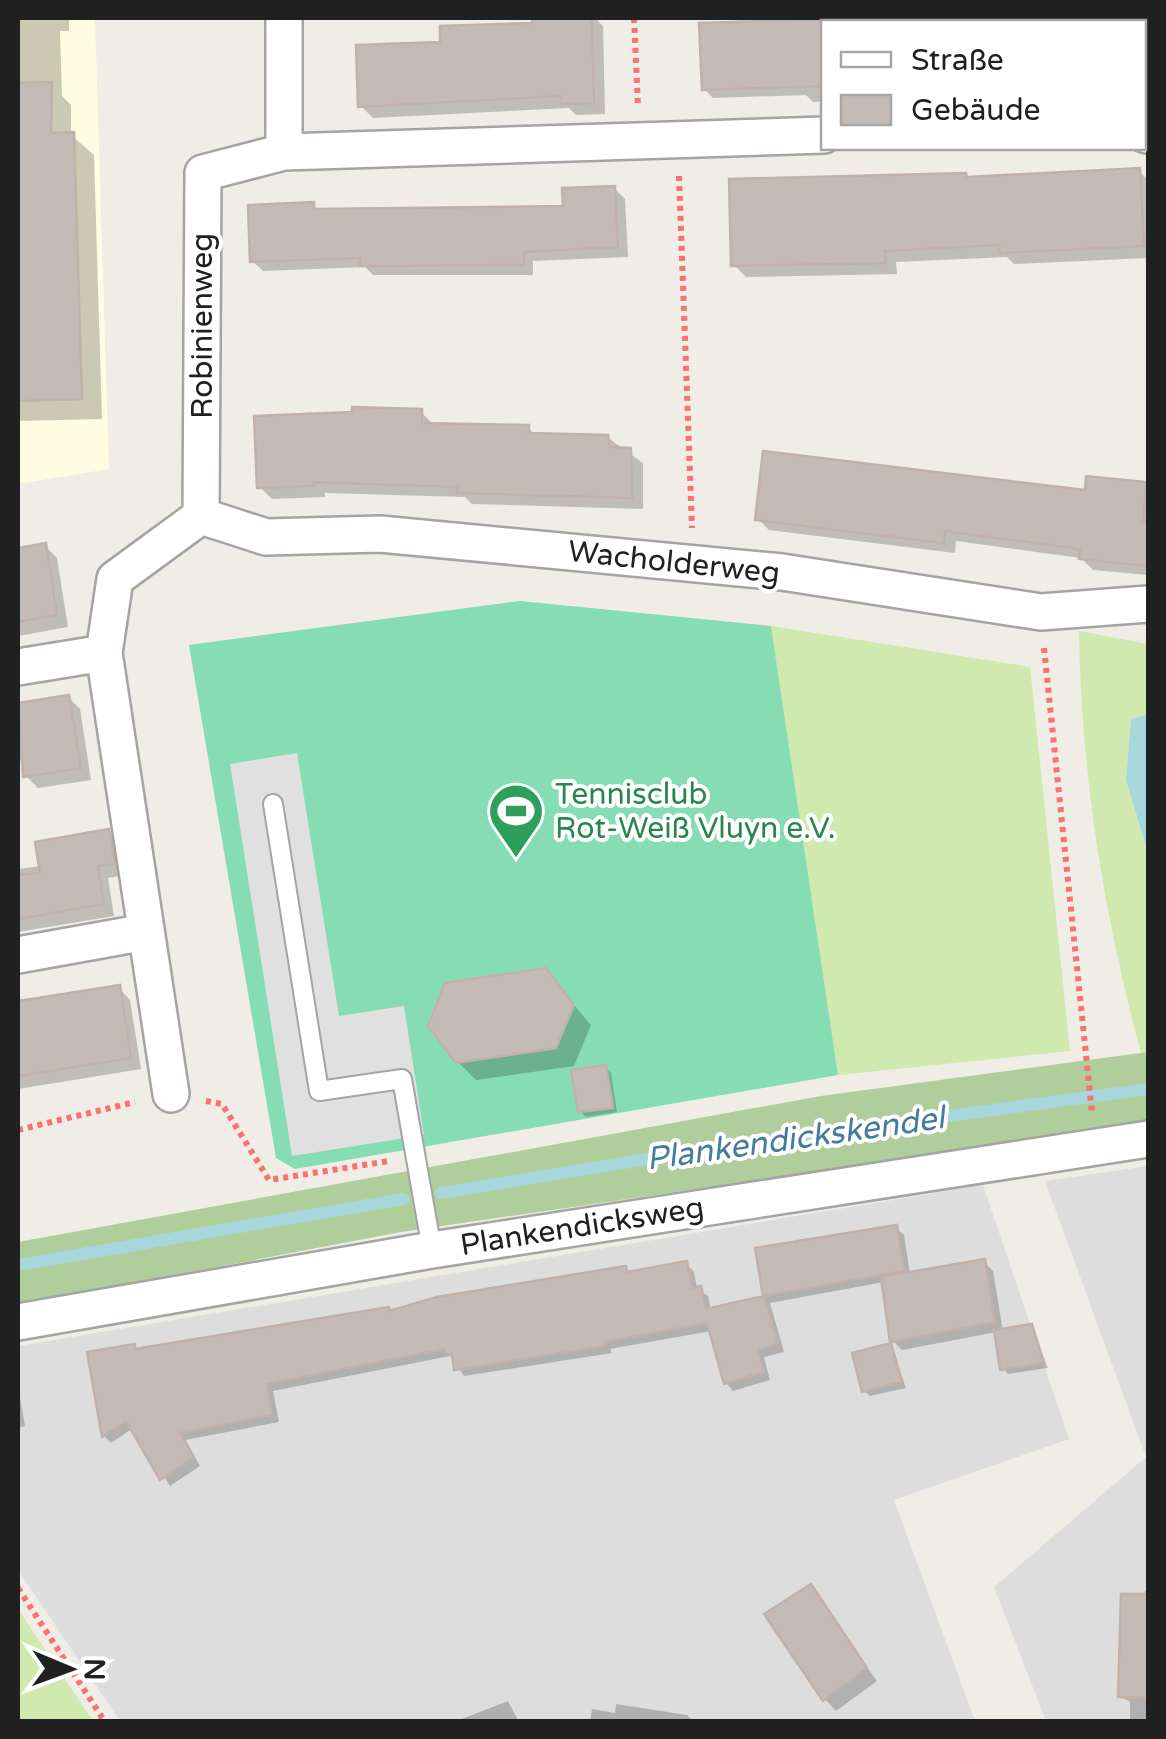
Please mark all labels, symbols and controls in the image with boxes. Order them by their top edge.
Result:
legend [821,20,1146,150]
text: Straße [911,42,1004,79]
text: Gebäude [911,92,1041,129]
street label: Robinienweg [184,233,221,419]
street label: Wacholderweg [566,533,782,592]
place label: Tennisclub Rot-Weiß Vluyn e.V. [555,776,836,847]
sports icon: Tennisclub Rot-Weiß Vluyn e.V. [486,781,546,860]
water label: Plankendickskendel [644,1099,951,1179]
street label: Plankendicksweg [458,1189,707,1264]
north arrow [20,1619,120,1719]
text: N [77,1658,111,1681]

